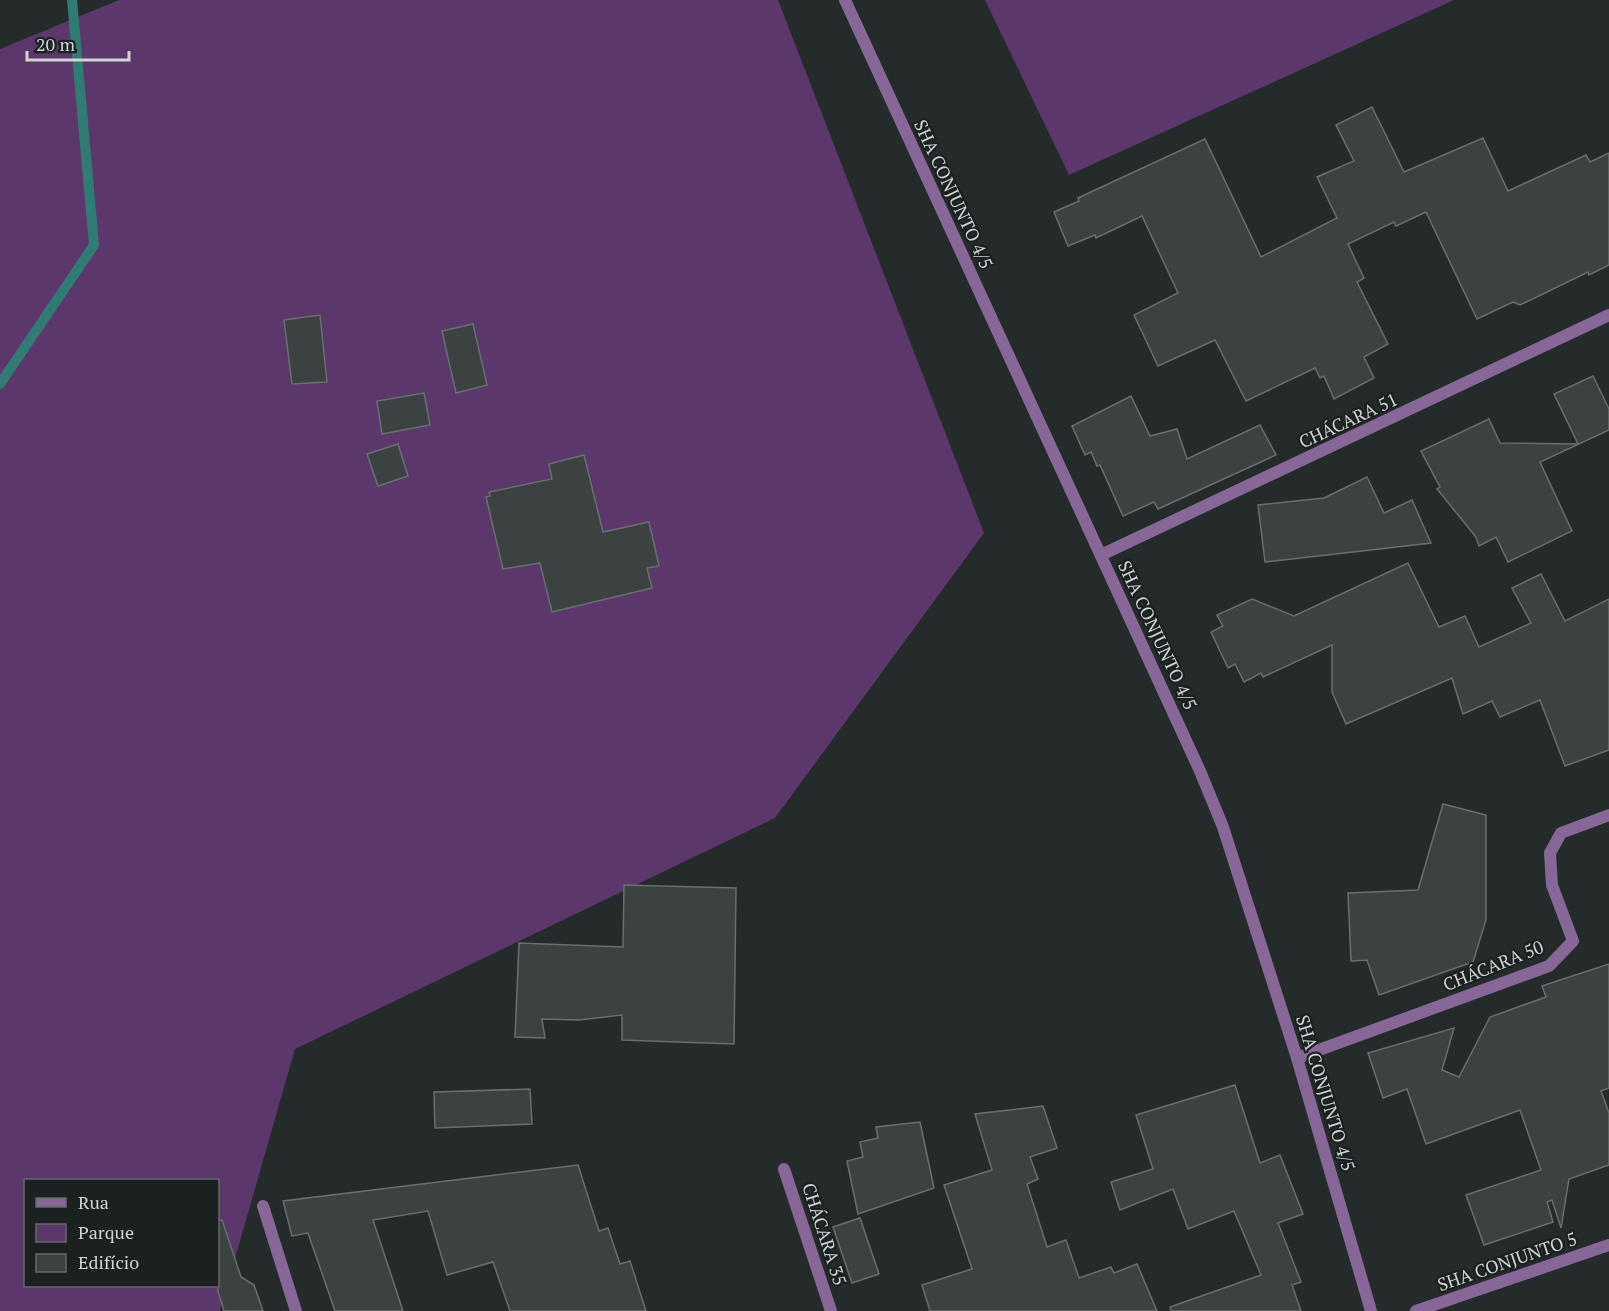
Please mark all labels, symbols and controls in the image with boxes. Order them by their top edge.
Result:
scale bar [27,24,129,62]
text: 20 m [36,32,76,56]
street label: SHA CONJUNTO 4/5 [909,116,999,272]
street label: CHÁCARA 51 [1295,387,1401,453]
street label: SHA CONJUNTO 4/5 [1113,557,1203,713]
street label: CHÁCARA 50 [1439,934,1547,996]
street label: SHA CONJUNTO 4/5 [1291,1012,1361,1174]
legend [24,1179,219,1287]
street label: CHÁCARA 35 [797,1180,853,1288]
text: Rua [78,1190,109,1214]
text: Parque [78,1220,134,1244]
street label: SHA CONJUNTO 5 [1434,1226,1580,1296]
text: Edifício [78,1250,139,1274]

